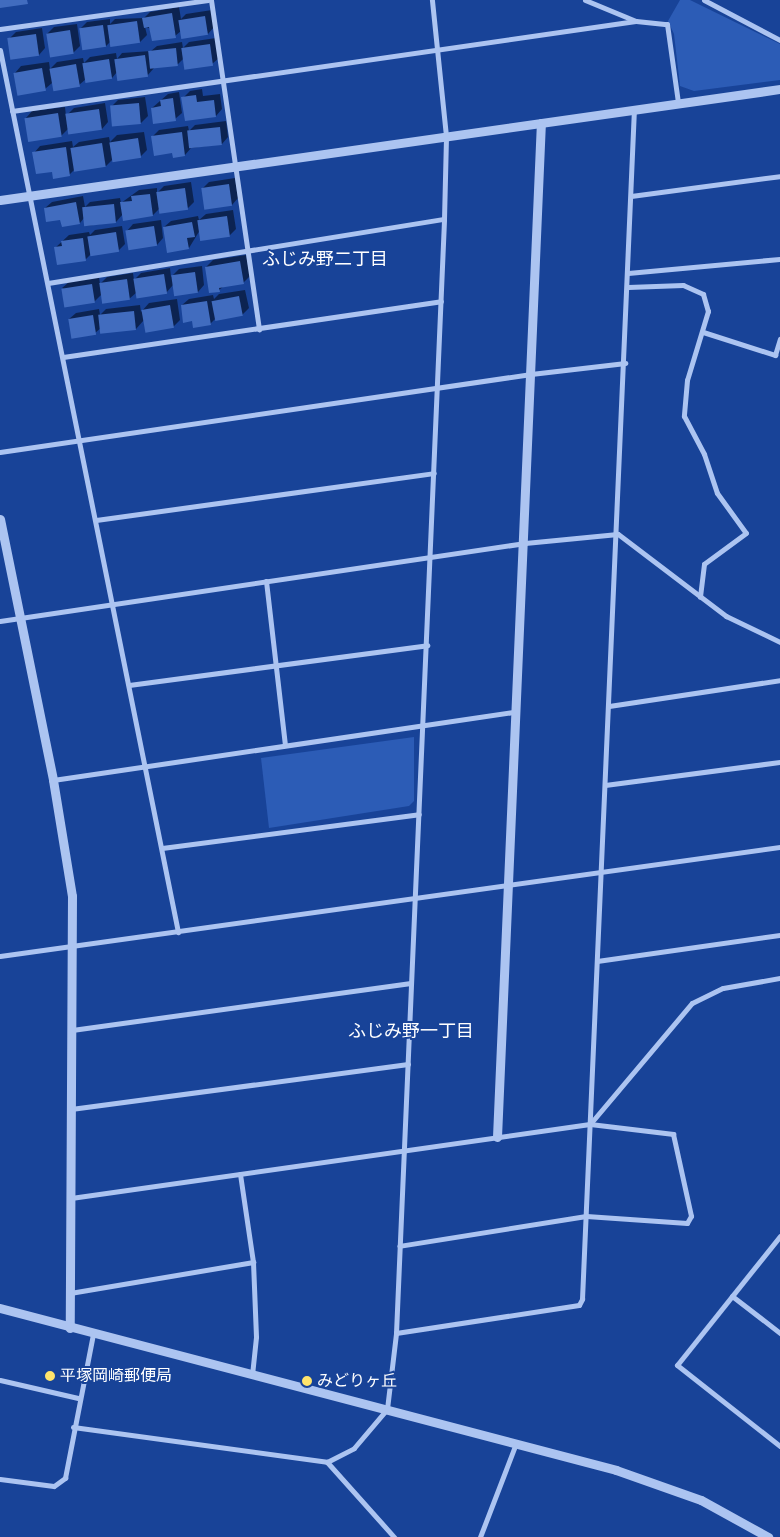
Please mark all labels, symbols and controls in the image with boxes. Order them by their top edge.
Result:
district label: ふじみ野二丁目 [262,248,388,270]
district label: ふじみ野一丁目 [348,1020,474,1042]
place label: 平塚岡崎郵便局 [60,1366,172,1386]
marker: 平塚岡崎郵便局 [44,1370,56,1382]
place label: みどりヶ丘 [317,1371,397,1391]
marker: みどりヶ丘 [301,1375,313,1387]

